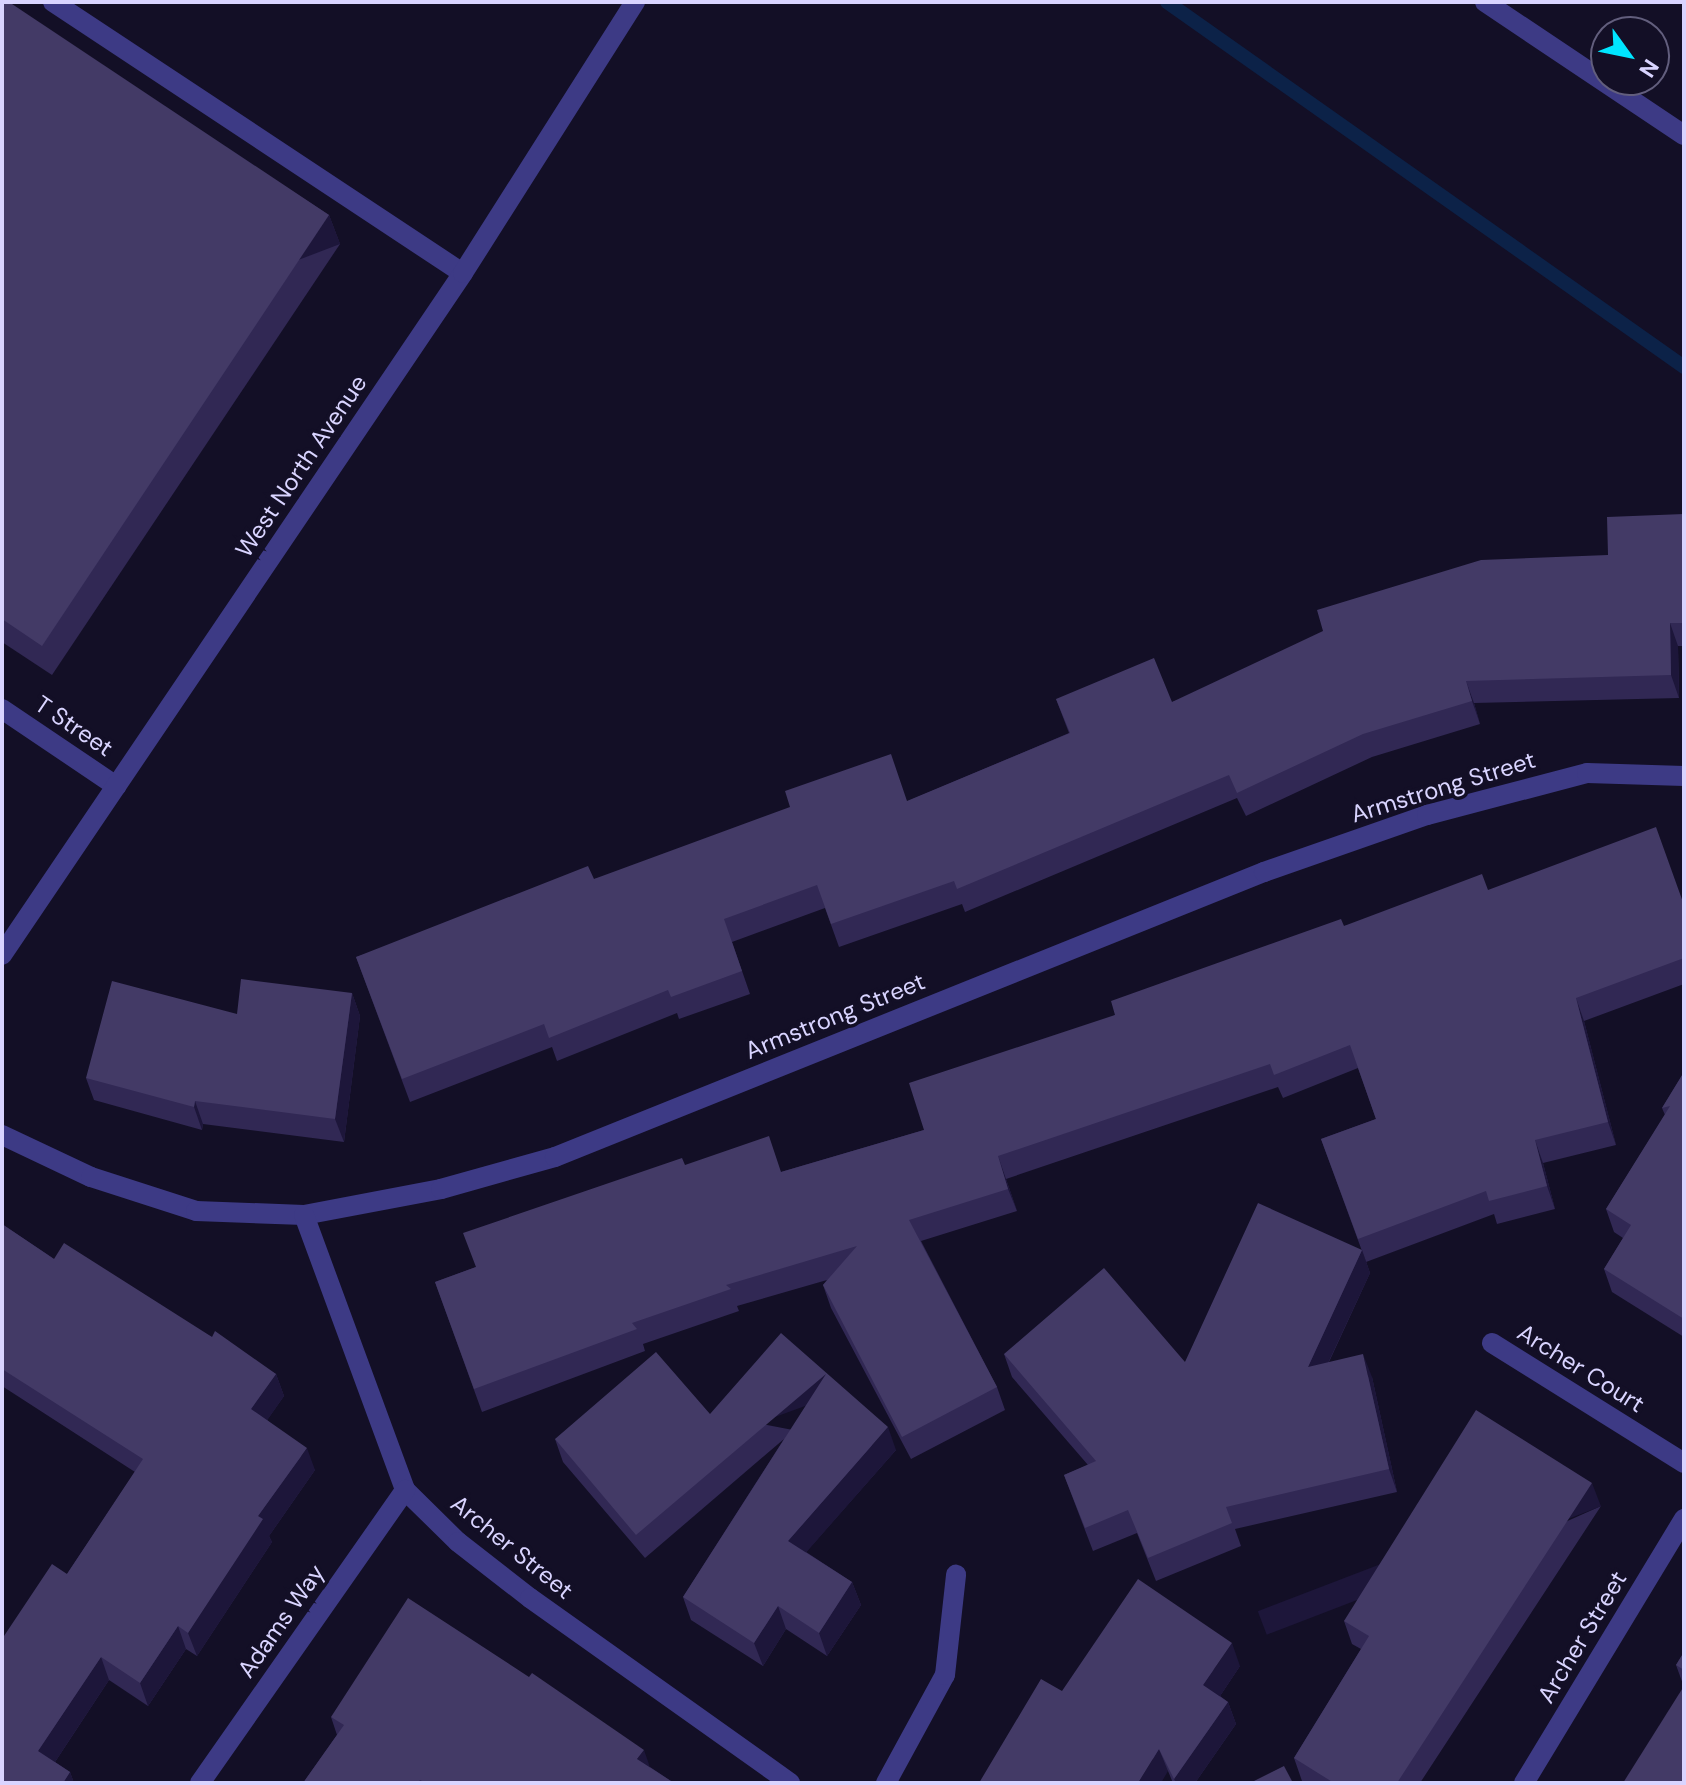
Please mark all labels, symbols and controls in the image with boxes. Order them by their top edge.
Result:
north arrow [1590,16,1670,96]
text: N [1632,54,1665,83]
street label: West North Avenue [229,369,373,563]
street label: T Street [30,689,118,763]
street label: Armstrong Street [1347,745,1539,829]
street label: Armstrong Street [741,967,929,1065]
street label: Archer Court [1512,1318,1650,1418]
street label: Archer Street [445,1489,579,1605]
street label: Adams Way [232,1559,330,1683]
street label: Archer Street [1531,1566,1633,1708]

